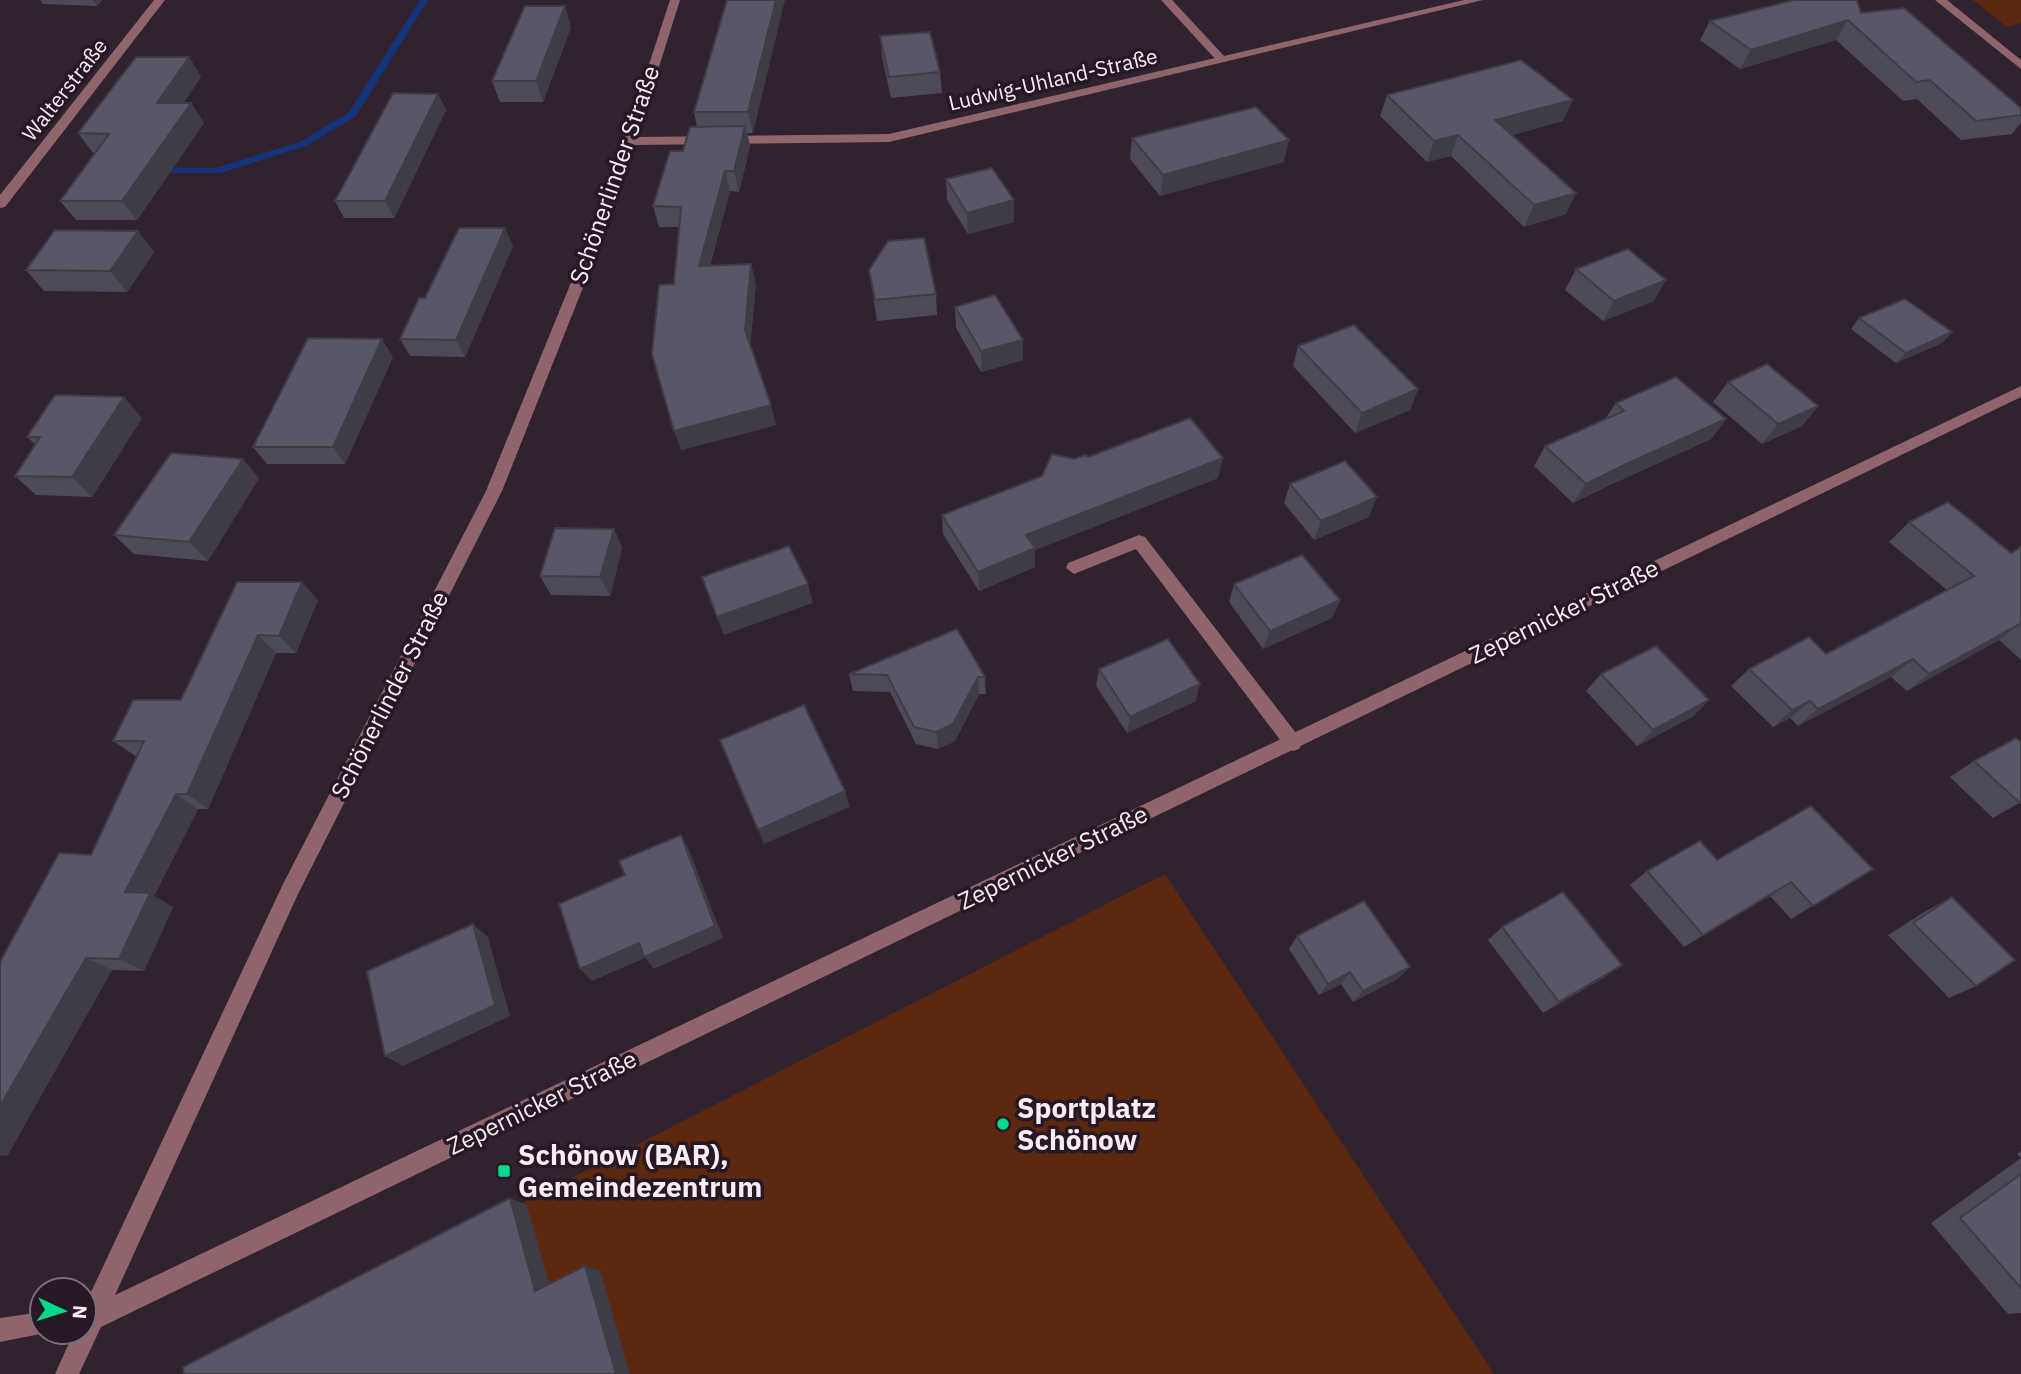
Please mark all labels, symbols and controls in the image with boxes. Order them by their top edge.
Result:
street label: Walterstraße [15,32,113,147]
street label: Ludwig-Uhland-Straße [945,41,1160,117]
street label: Schönerlinder Straße [562,61,666,288]
street label: Zepernicker Straße [1464,551,1664,671]
street label: Schönerlinder Straße [323,585,455,804]
street label: Zepernicker Straße [953,797,1153,917]
street label: Zepernicker Straße [442,1042,642,1162]
place label: Sportplatz Schönow [1017,1089,1156,1158]
marker: Sportplatz Schönow [995,1116,1011,1132]
place label: Schönow (BAR), Gemeindezentrum [518,1136,762,1205]
marker: Schönow (BAR), Gemeindezentrum [496,1163,512,1179]
north arrow [28,1276,98,1346]
text: N [68,1304,92,1320]

